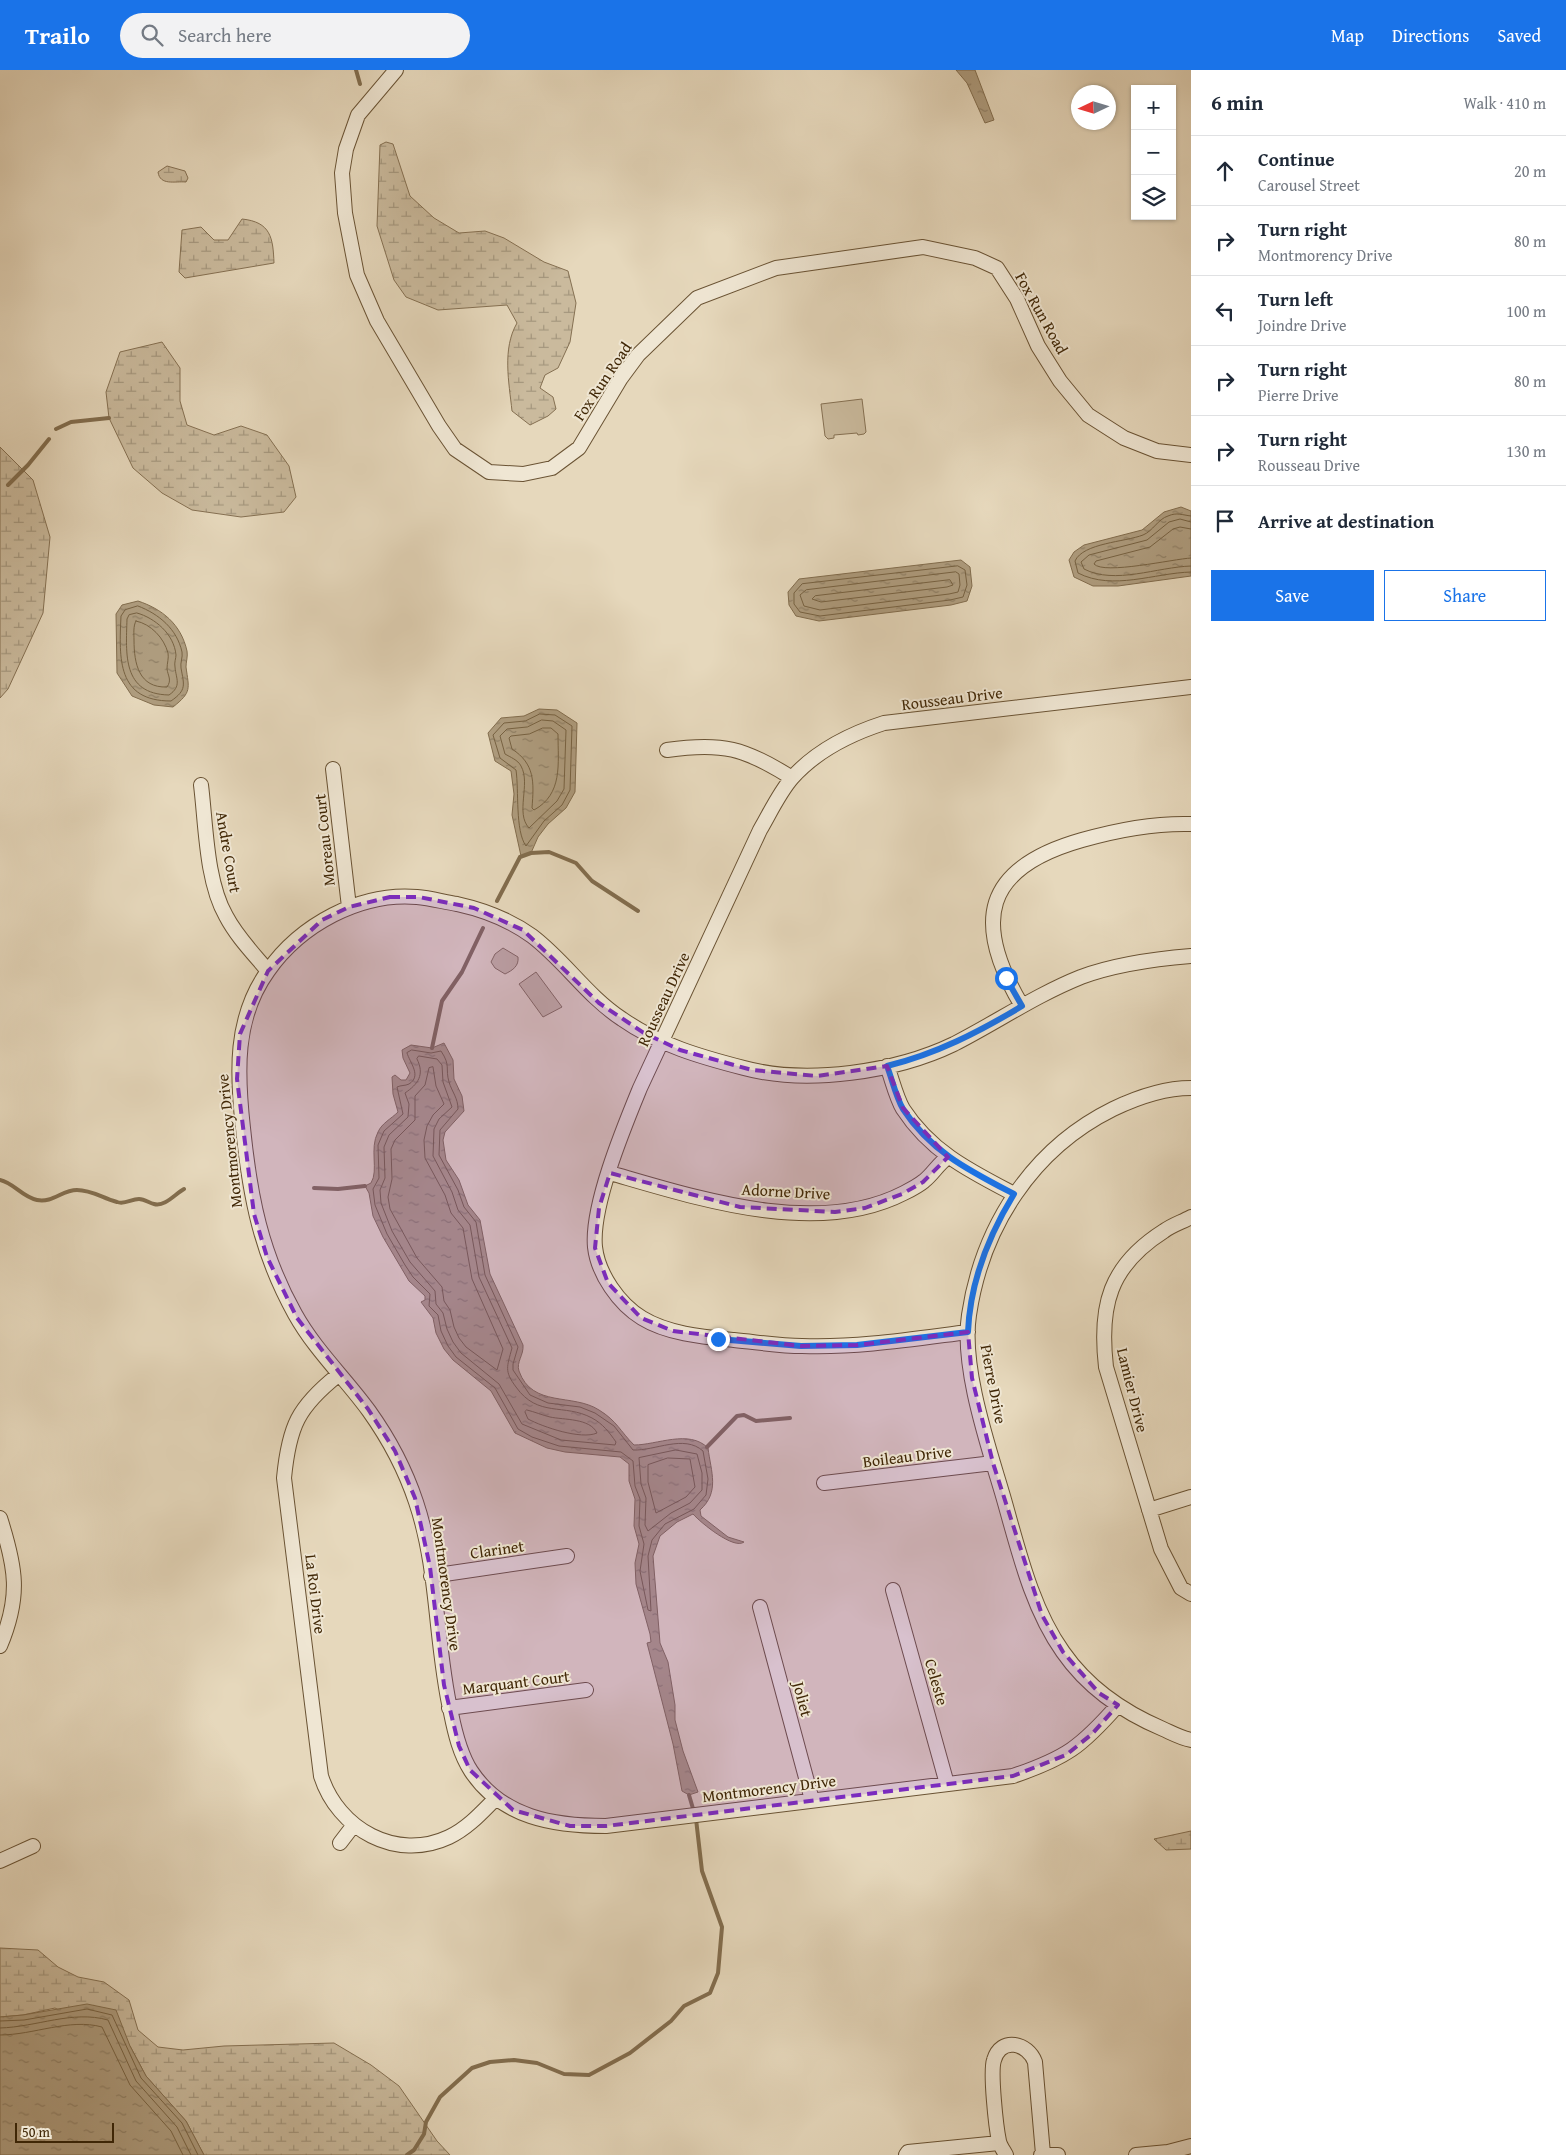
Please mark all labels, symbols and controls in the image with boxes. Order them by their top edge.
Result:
search box [120,13,470,58]
text: Trailo [25,18,90,53]
icon: search [138,21,166,49]
text: Search here [178,21,272,49]
text: Map [1331,22,1364,49]
text: Directions [1392,22,1469,49]
text: Saved [1497,22,1541,49]
north arrow [1071,85,1116,130]
map controls [1131,85,1176,220]
button: + [1131,85,1176,130]
text: 6 min [1211,87,1263,118]
text: Walk · 410 m [1463,91,1546,115]
button: − [1131,130,1176,175]
text: Continue [1258,145,1335,173]
icon: ahead [1211,157,1239,185]
text: 20 m [1514,159,1546,183]
text: Carousel Street [1258,173,1360,197]
button: layers [1131,175,1176,220]
text: Turn right [1258,215,1347,243]
icon: right [1211,227,1239,255]
text: 80 m [1514,229,1546,253]
text: Montmorency Drive [1258,243,1392,267]
street label: Fox Run Road [1010,268,1075,359]
text: Turn left [1258,285,1333,313]
icon: left [1211,297,1239,325]
text: 100 m [1506,299,1546,323]
text: Joindre Drive [1258,313,1347,337]
street label: Fox Run Road [567,336,638,425]
text: Turn right [1258,355,1347,383]
icon: right [1211,367,1239,395]
text: 80 m [1514,369,1546,393]
text: Pierre Drive [1258,383,1338,407]
text: Turn right [1258,425,1347,453]
icon: right [1211,437,1239,465]
text: 130 m [1506,439,1546,463]
text: Rousseau Drive [1258,453,1360,477]
icon: arrive [1211,507,1239,535]
text: Arrive at destination [1258,507,1434,535]
button: Save [1211,570,1374,621]
button: Share [1384,570,1546,621]
street label: Rousseau Drive [900,680,1004,716]
street label: Moreau Court [307,792,341,887]
street label: Andre Court [210,809,248,895]
street label: Rousseau Drive [631,948,695,1050]
route start [995,967,1018,990]
street label: Montmorency Drive [210,1073,248,1209]
street label: Adorne Drive [741,1177,831,1205]
route end [707,1328,730,1351]
street label: Pierre Drive [975,1342,1013,1426]
street label: Lamier Drive [1111,1345,1155,1435]
street label: Boileau Drive [861,1439,953,1473]
street label: Montmorency Drive [426,1516,468,1652]
street label: Clarinet [469,1533,526,1565]
street label: La Roi Drive [299,1553,333,1635]
street label: Celeste [919,1656,955,1708]
street label: Marquant Court [461,1663,571,1700]
street label: Joliet [786,1677,819,1720]
street label: Montmorency Drive [701,1768,837,1808]
scale bar [15,2120,114,2143]
text: 50 m [22,2122,50,2142]

